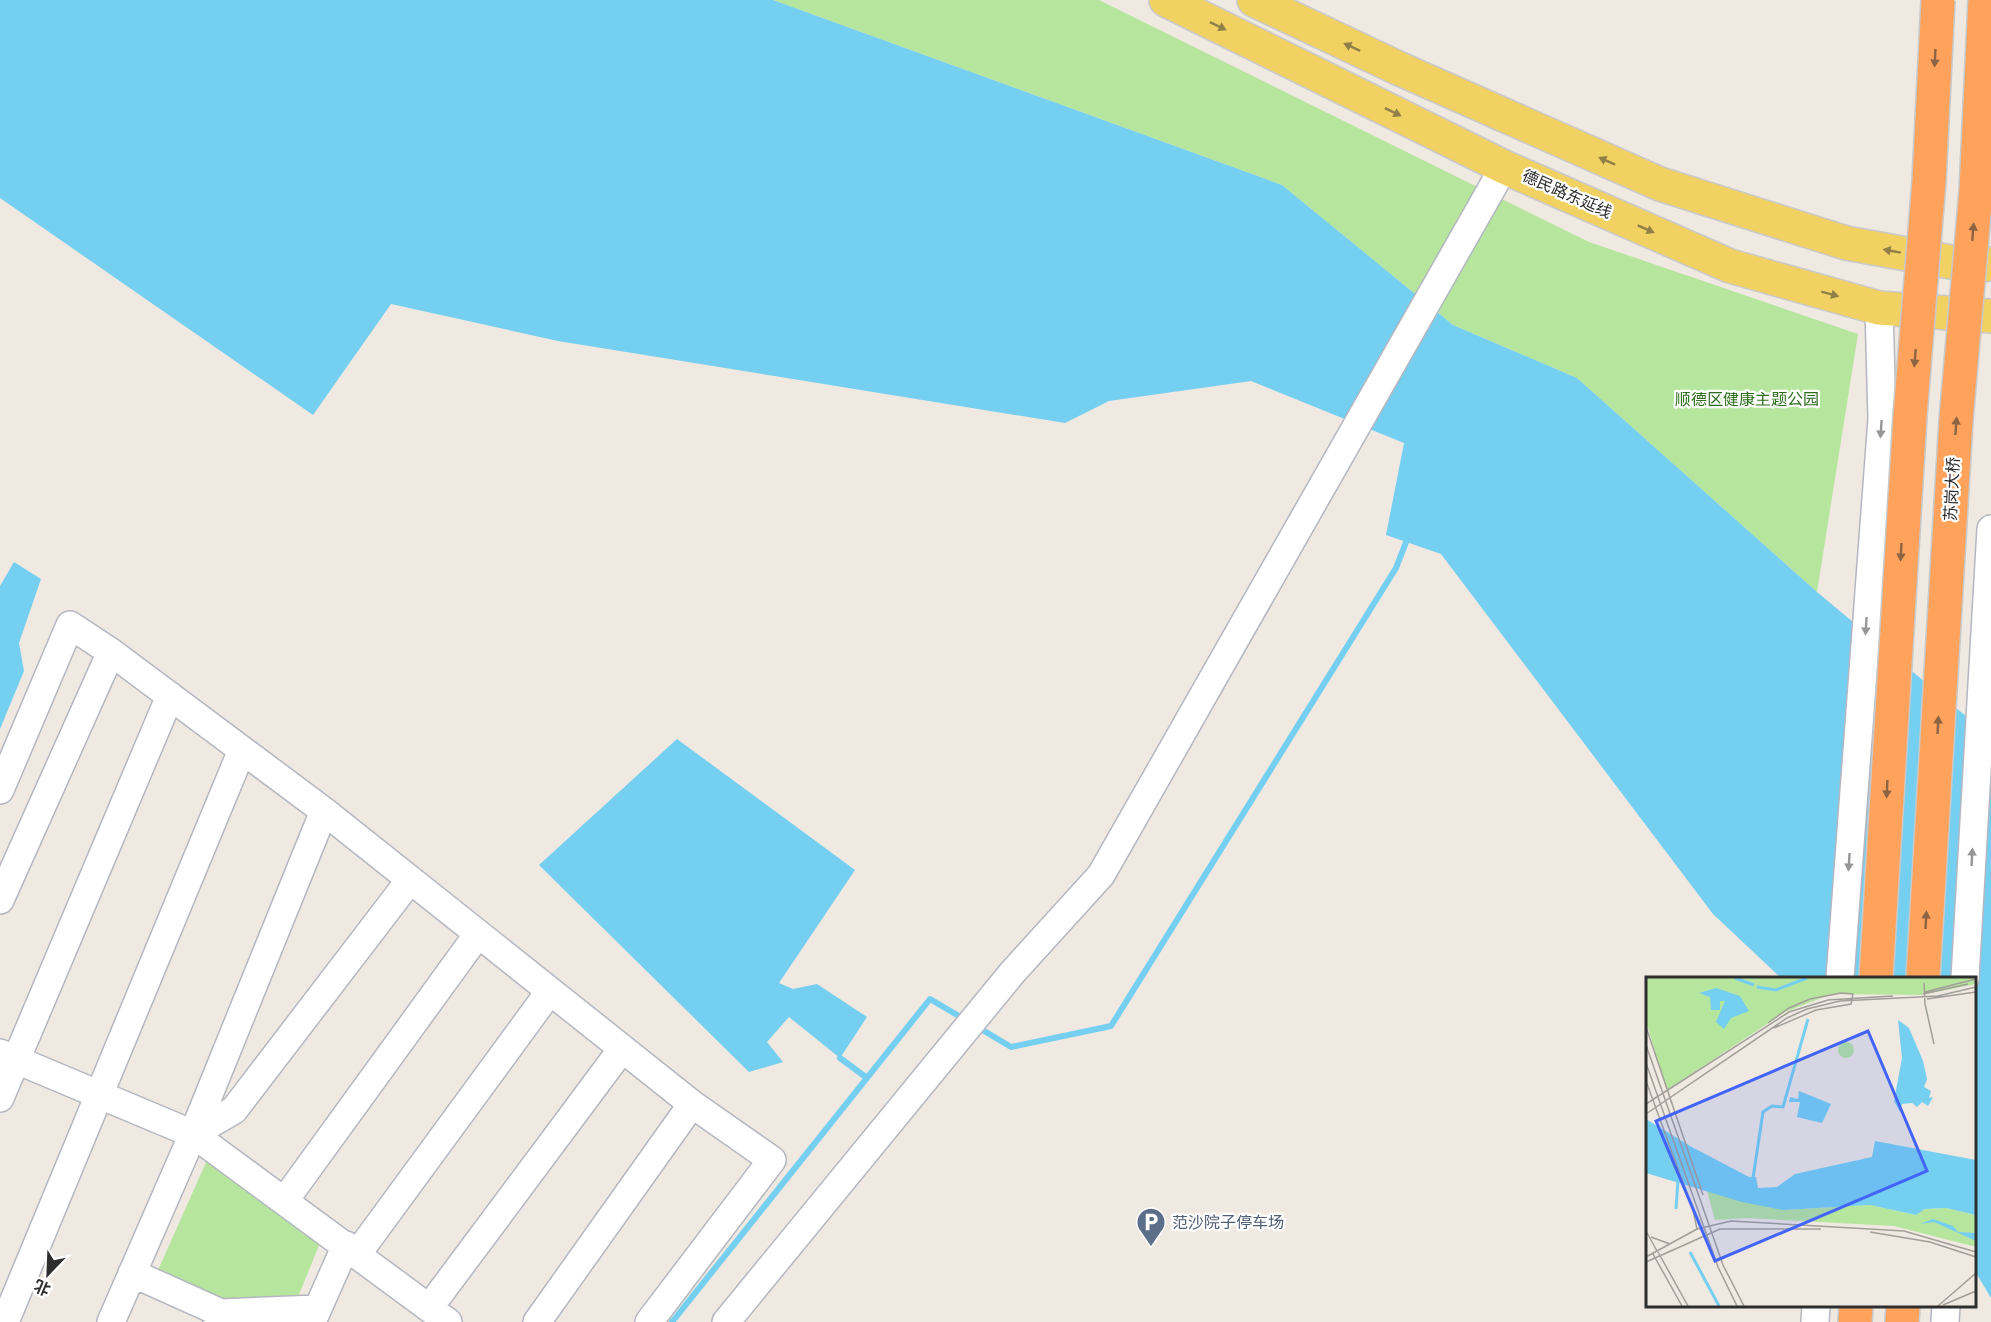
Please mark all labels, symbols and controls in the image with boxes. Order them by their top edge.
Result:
one-way arrow [1210,21,1227,31]
one-way arrow [1344,42,1361,51]
one-way arrow [1931,49,1940,68]
one-way arrow [1385,108,1402,117]
one-way arrow [1598,156,1615,165]
street label: 德民路东延线 [1519,166,1615,222]
one-way arrow [1968,222,1978,241]
one-way arrow [1638,225,1655,234]
one-way arrow [1882,247,1901,256]
one-way arrow [1821,290,1839,299]
one-way arrow [1910,348,1919,367]
park label: 顺德区健康主题公园 [1675,390,1819,409]
one-way arrow [1951,416,1961,435]
one-way arrow [1876,420,1886,439]
street label: 苏岗大桥 [1941,457,1963,521]
one-way arrow [1897,543,1906,562]
one-way arrow [1862,616,1871,635]
one-way arrow [1933,716,1943,735]
one-way arrow [1883,779,1892,798]
one-way arrow [1967,848,1977,867]
one-way arrow [1844,852,1854,871]
one-way arrow [1922,911,1931,930]
inset map [1646,977,1976,1307]
parking icon: 范沙院子停车场 [1135,1206,1167,1248]
place label: 范沙院子停车场 [1172,1213,1284,1232]
north arrow [18,1244,78,1304]
text: 北 [31,1275,53,1299]

